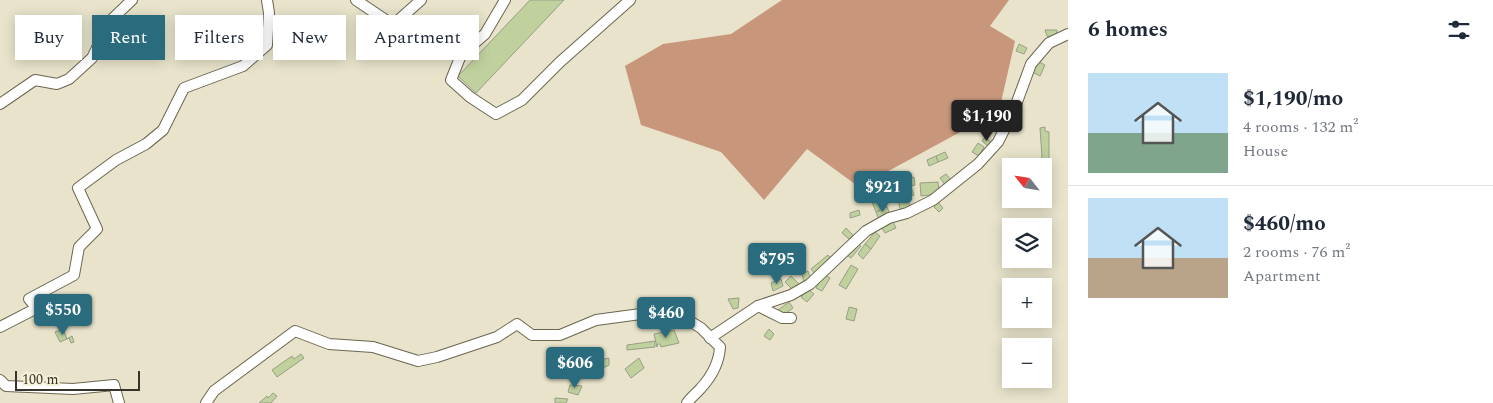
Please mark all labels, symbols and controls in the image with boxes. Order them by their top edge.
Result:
text: 6 homes [1088,14,1168,46]
chip: Buy [15,15,82,60]
chip: Rent [92,15,165,60]
chip: Filters [175,15,263,60]
chip: New [273,15,346,60]
chip: Apartment [356,15,479,60]
icon: filters [1445,16,1473,44]
text: $1,190/mo [1243,83,1343,115]
icon: home [1128,93,1188,153]
pin: $1,190 [946,100,1028,142]
text: $1,190 [962,104,1012,128]
text: 4 rooms · 132 m² [1243,115,1358,139]
text: House [1243,139,1288,163]
north arrow [1002,158,1052,208]
map controls [1002,158,1052,388]
pin: $921 [853,170,913,213]
text: $921 [865,175,901,199]
text: $460/mo [1243,208,1326,240]
button: layers [1002,218,1052,268]
icon: home [1128,218,1188,278]
text: 2 rooms · 76 m² [1243,240,1350,264]
pin: $795 [747,242,807,285]
text: $795 [759,247,795,271]
text: Apartment [1243,264,1321,288]
button: + [1002,278,1052,328]
pin: $550 [33,294,93,336]
pin: $460 [636,296,696,339]
text: $550 [45,298,81,322]
text: $460 [648,301,684,325]
button: − [1002,338,1052,388]
pin: $606 [545,346,605,389]
text: $606 [557,351,593,375]
scale bar [15,368,140,391]
text: 100 m [22,369,59,390]

